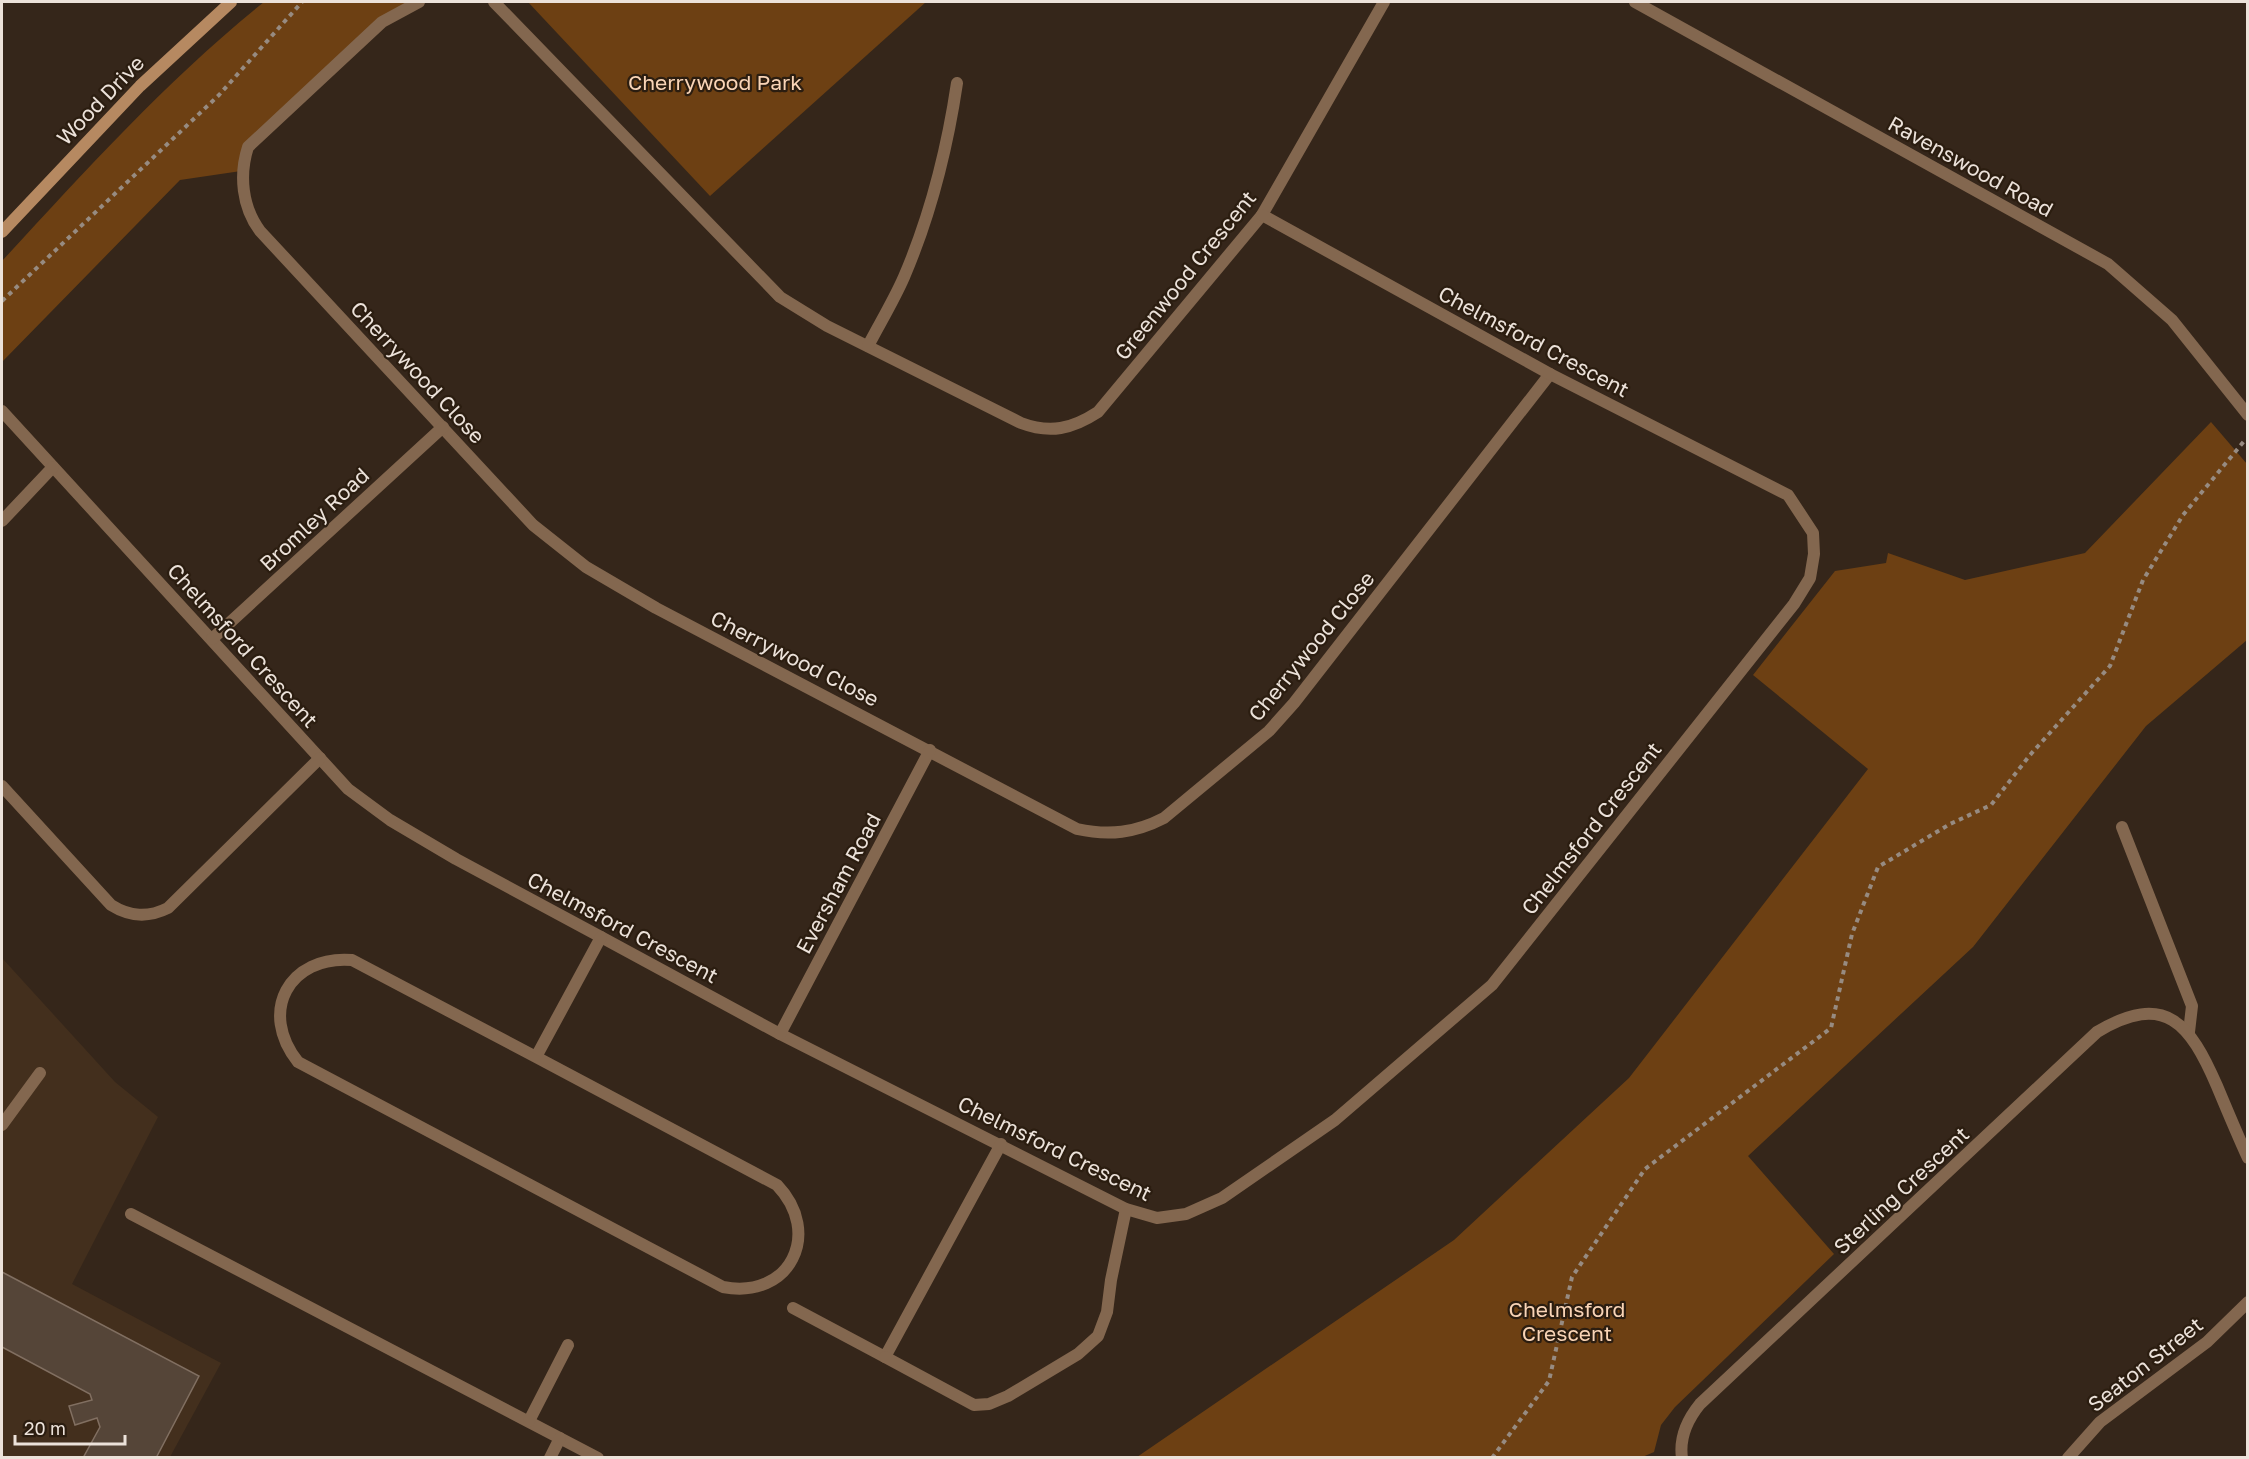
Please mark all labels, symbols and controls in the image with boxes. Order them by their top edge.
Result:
street label: Wood Drive [51,50,149,150]
park label: Cherrywood Park [628,69,802,95]
street label: Ravenswood Road [1884,110,2058,222]
street label: Greenwood Crescent [1109,185,1261,365]
street label: Chelmsford Crescent [1434,280,1634,402]
street label: Cherrywood Close [345,295,491,449]
street label: Bromley Road [254,462,374,576]
street label: Chelmsford Crescent [162,557,324,733]
street label: Cherrywood Close [1243,566,1379,726]
street label: Cherrywood Close [706,604,884,712]
street label: Chelmsford Crescent [1515,736,1667,920]
street label: Eversham Road [790,808,886,958]
street label: Chelmsford Crescent [523,866,723,988]
street label: Chelmsford Crescent [954,1090,1156,1206]
street label: Sterling Crescent [1828,1121,1974,1259]
park label: Chelmsford Crescent [1509,1296,1625,1346]
street label: Seaton Street [2082,1311,2208,1417]
scale bar [15,1408,124,1446]
text: 20 m [24,1417,66,1439]

